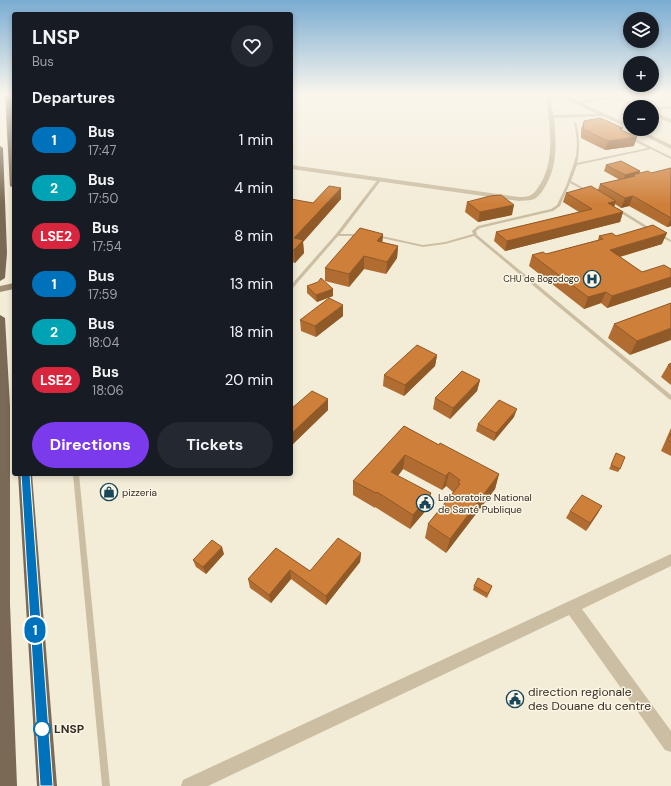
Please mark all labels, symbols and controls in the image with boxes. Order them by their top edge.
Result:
map controls [623,12,659,136]
button: layers [623,12,659,48]
text: LNSP [32,25,80,50]
button: heart [231,25,273,67]
text: Bus [32,53,54,70]
button: + [623,56,659,92]
text: Departures [32,88,115,108]
button: − [623,100,659,136]
text: Bus [88,122,115,142]
text: 1 min [239,130,273,150]
text: 1 [51,131,57,149]
text: 17:47 [88,142,116,159]
text: Bus [88,170,115,190]
text: 4 min [234,178,273,198]
text: 2 [50,179,58,197]
text: 17:50 [88,190,118,207]
text: Bus [92,218,119,238]
text: 8 min [234,226,273,246]
text: LSE2 [40,227,72,245]
text: 17:54 [92,238,122,255]
text: Bus [88,266,115,286]
hospital icon: CHU de Bogodogo [582,269,602,289]
place label: CHU de Bogodogo [503,273,579,285]
text: 13 min [230,274,273,294]
text: 1 [51,275,57,293]
text: 17:59 [88,286,117,303]
text: Bus [88,314,115,334]
text: 18 min [230,322,273,342]
text: 2 [50,323,58,341]
text: 18:04 [88,334,119,351]
text: Bus [92,362,119,382]
text: 20 min [225,370,273,390]
text: LSE2 [40,371,72,389]
text: 18:06 [92,382,124,399]
button: Directions [32,422,149,468]
button: Tickets [157,422,273,468]
shop icon: pizzeria [99,482,119,502]
place label: pizzeria [122,486,157,499]
place label: Laboratoire National de Santé Publique [438,491,532,516]
public building icon: Laboratoire National de Santé Publique [415,493,435,513]
line badge: 1 [22,617,48,643]
text: 1 [32,621,38,639]
place label: direction regionale des Douane du centre [528,684,651,714]
public building icon: direction regionale des Douane du centre [505,689,525,709]
marker: LNSP [33,720,51,738]
place label: LNSP [54,721,84,737]

